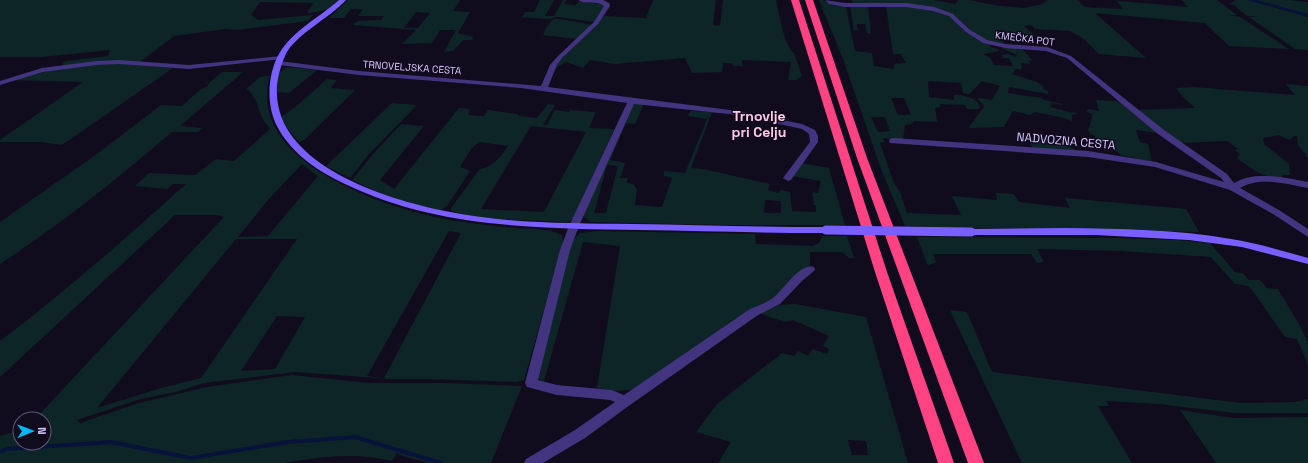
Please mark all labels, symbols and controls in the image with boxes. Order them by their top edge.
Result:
street label: KMEČKA POT [994,28,1056,49]
street label: TRNOVELJSKA CESTA [362,58,462,77]
district label: Trnovlje pri Celju [732,107,786,141]
street label: NADVOZNA CESTA [1016,129,1116,153]
north arrow [12,411,52,451]
text: N [35,427,49,435]

